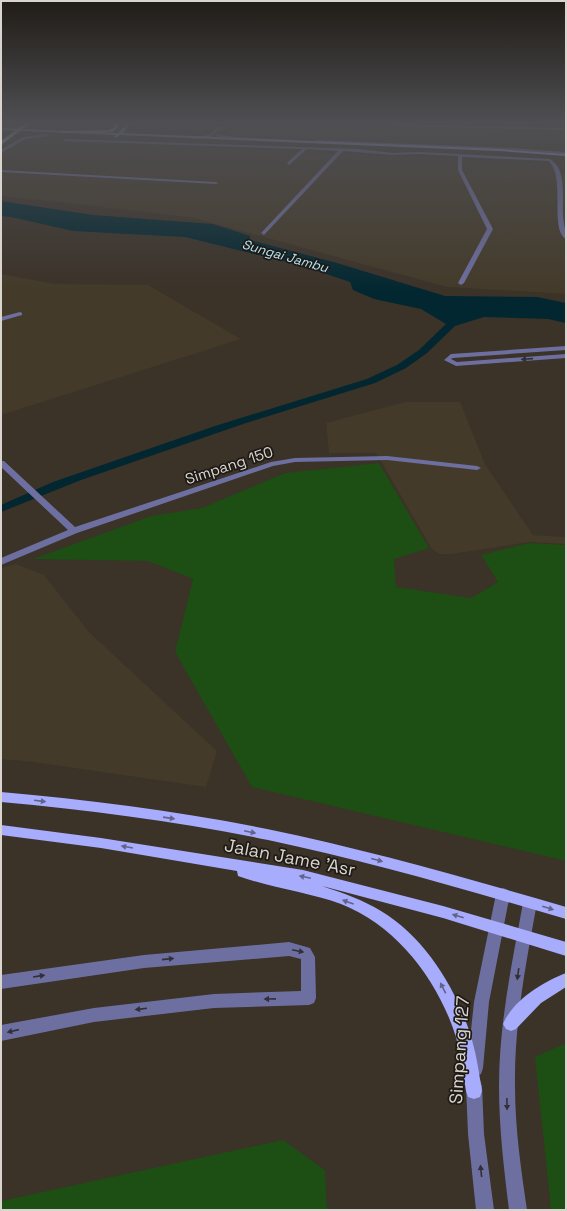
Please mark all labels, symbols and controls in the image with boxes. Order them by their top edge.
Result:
water label: Sungai Jambu [240,236,331,277]
one-way arrow [521,355,533,362]
street label: Simpang 150 [183,442,275,488]
one-way arrow [34,798,46,804]
one-way arrow [163,815,175,821]
one-way arrow [244,829,256,835]
street label: Jalan Jame 'Asr [223,833,358,881]
one-way arrow [121,844,133,850]
one-way arrow [371,857,383,863]
one-way arrow [299,873,311,879]
one-way arrow [342,899,354,905]
one-way arrow [542,905,554,911]
one-way arrow [452,913,464,919]
one-way arrow [292,948,304,954]
one-way arrow [162,956,174,963]
one-way arrow [515,968,521,980]
one-way arrow [33,973,46,979]
one-way arrow [439,982,446,994]
street label: Simpang 127 [444,995,474,1105]
one-way arrow [263,996,276,1002]
one-way arrow [135,1006,147,1013]
one-way arrow [7,1028,19,1034]
one-way arrow [504,1098,511,1110]
one-way arrow [477,1165,484,1177]

